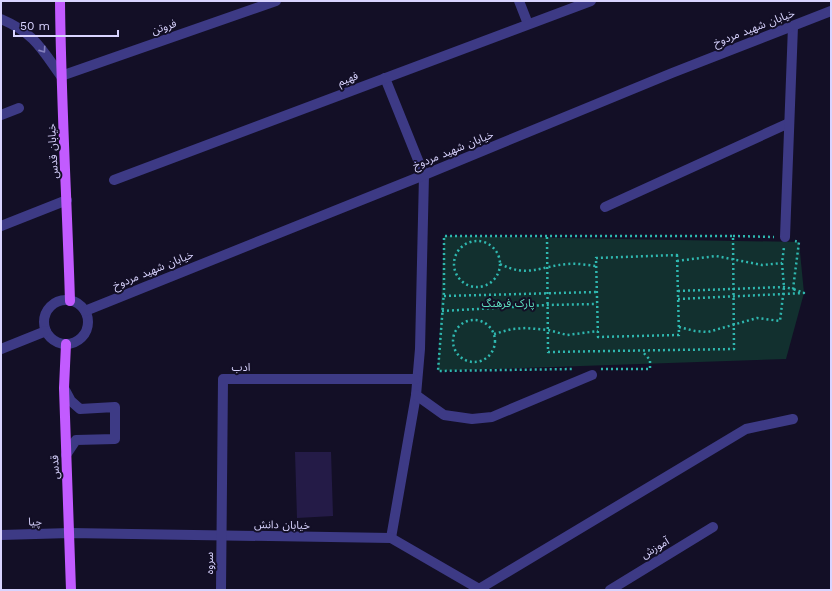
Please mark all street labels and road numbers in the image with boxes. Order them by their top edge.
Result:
street label: خیابان شهید مردوخ [711,6,797,50]
street label: فروتن [150,17,178,37]
street label: فهیم [336,69,361,91]
street label: خیابان قدس [45,123,61,179]
street label: خیابان شهید مردوخ [411,128,496,173]
street label: خیابان شهید مردوخ [111,248,196,293]
street label: ادب [232,361,250,374]
street label: قدس [48,455,62,479]
street label: چیا [28,515,43,530]
street label: خیابان دانش [254,518,311,532]
street label: آموزش [639,534,672,561]
street label: سروه [203,551,216,574]

